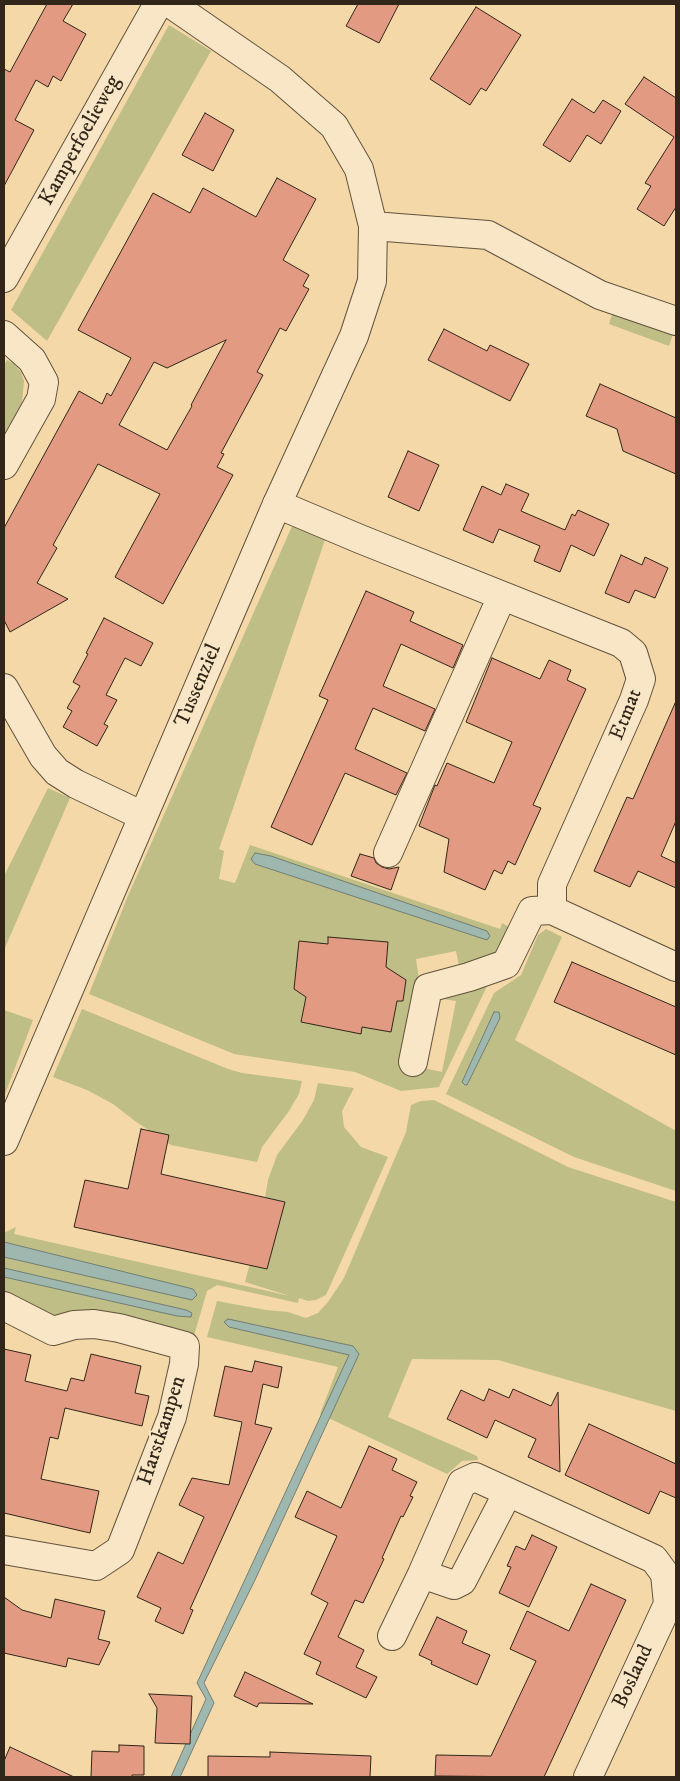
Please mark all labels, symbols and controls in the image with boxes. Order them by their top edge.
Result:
street label: Kamperfoelieweg [35,72,127,210]
street label: Tussenziel [170,641,228,731]
street label: Etmat [605,686,649,744]
street label: Harstkampen [133,1373,193,1489]
street label: Bosland [608,1641,660,1713]

